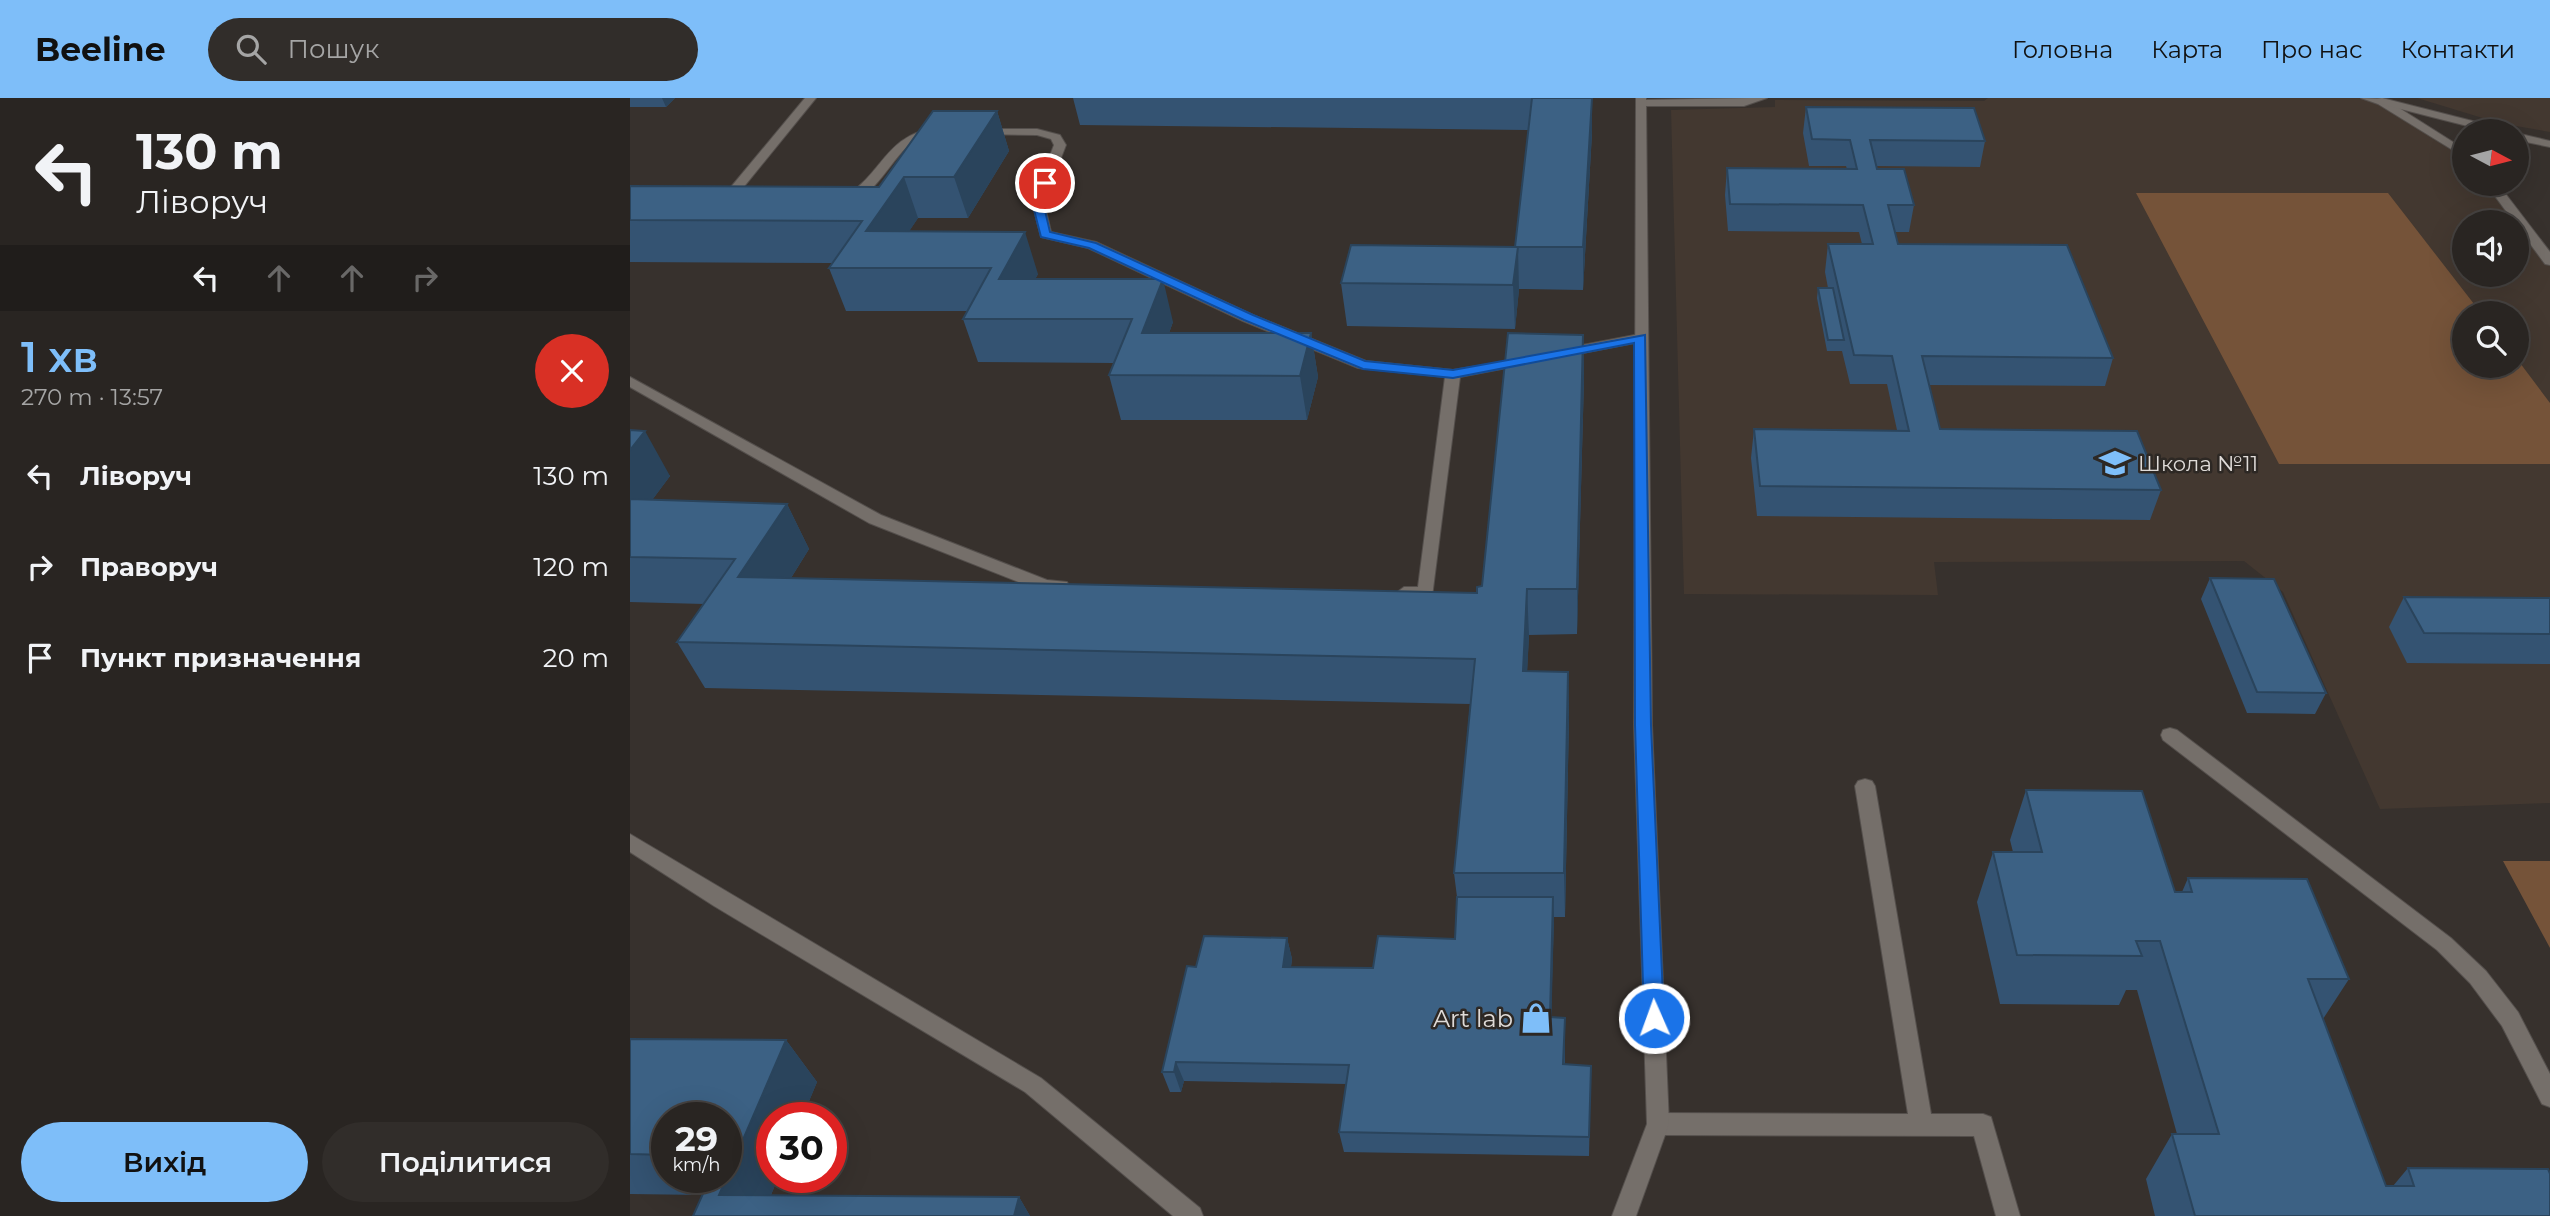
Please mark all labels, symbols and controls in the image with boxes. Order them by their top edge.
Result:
search box [208,18,698,81]
text: Beeline [35,29,166,69]
icon: search [232,30,270,68]
text: Пошук [288,33,379,65]
text: Головна [2012,35,2113,64]
text: Карта [2151,35,2223,64]
text: Про нас [2261,35,2363,64]
text: Контакти [2401,35,2515,64]
north arrow [2452,119,2529,196]
map controls [2452,119,2529,378]
text: 130 m [136,122,283,181]
icon: left [21,126,112,217]
pin [1015,153,1075,213]
icon: arrive [1026,164,1064,202]
text: Ліворуч [136,182,268,221]
button: sound [2452,210,2529,287]
icon: left [187,259,225,297]
icon: ahead [260,259,298,297]
icon: ahead [333,259,371,297]
icon: right [406,259,444,297]
button: search [2452,301,2529,378]
text: 1 хв [21,331,98,383]
button: close [535,334,609,408]
text: 270 m · 13:57 [21,383,163,411]
school or university icon: Школа №11 [2098,446,2132,480]
place label: Школа №11 [2138,451,2258,476]
icon: left [21,457,59,495]
text: Ліворуч [80,460,192,492]
text: 130 m [533,460,609,492]
icon: right [21,548,59,586]
text: Праворуч [80,551,218,583]
text: 120 m [533,551,609,583]
icon: arrive [21,639,59,677]
text: Пункт призначення [80,642,361,674]
text: 20 m [543,642,609,674]
position arrow [1617,981,1691,1055]
shop icon: Art lab [1519,1001,1553,1035]
place label: Art lab [1433,1004,1513,1033]
speed limit sign: 30 [756,1102,847,1193]
text: 29 [675,1117,718,1160]
button: Вихід [21,1122,308,1202]
button: Поділитися [322,1122,609,1202]
text: km/h [672,1154,721,1176]

